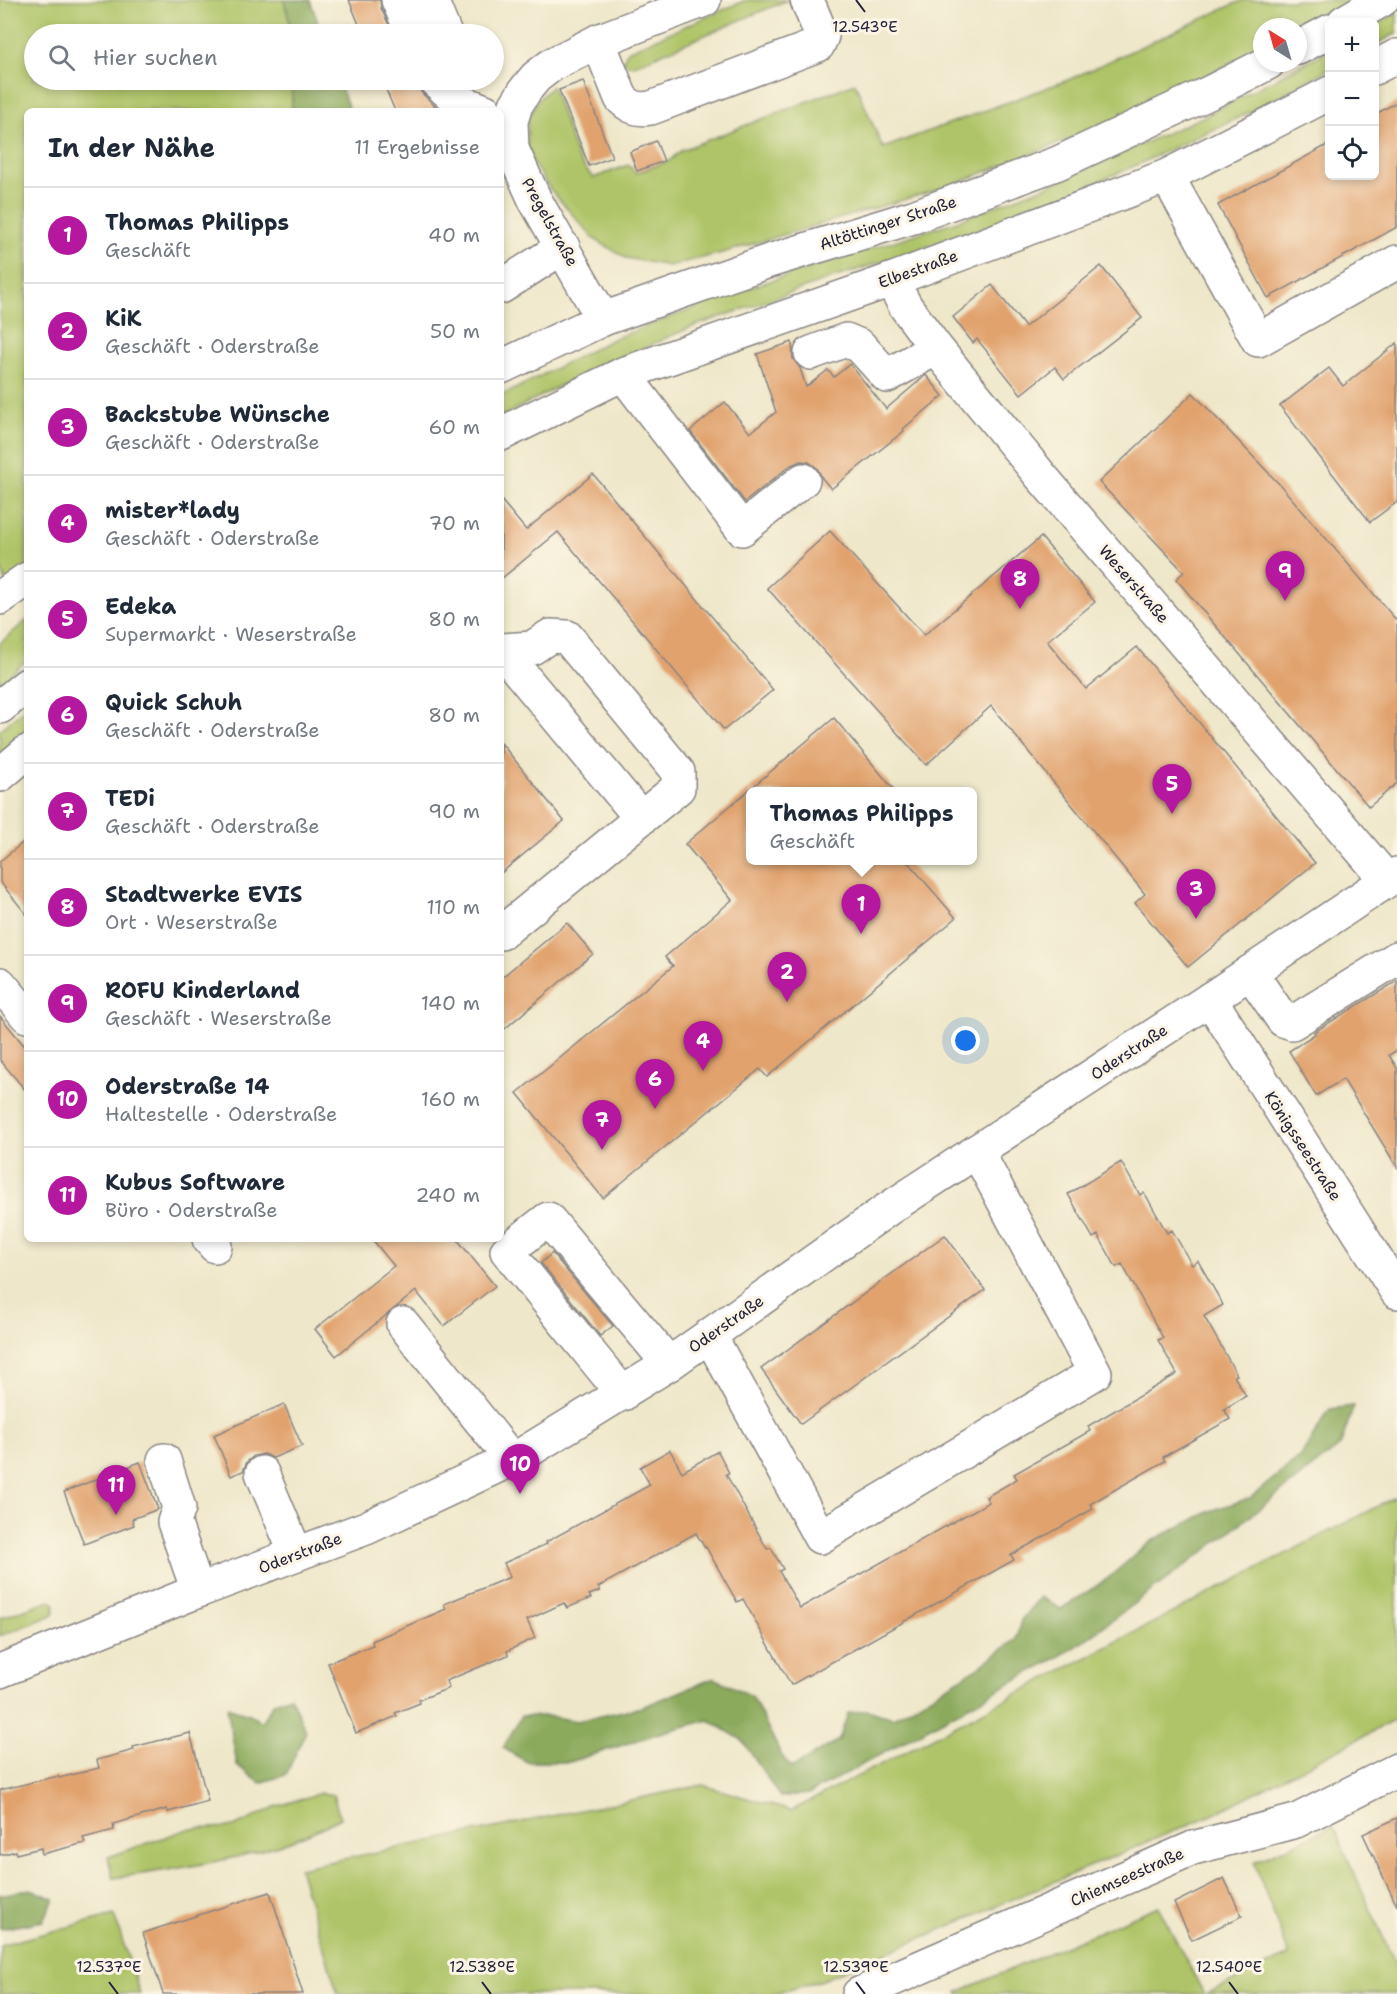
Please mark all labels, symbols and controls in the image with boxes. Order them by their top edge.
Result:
text: 12.543°E [832,17,898,37]
north arrow [1253,18,1307,72]
map controls [1325,18,1379,180]
button: + [1325,18,1379,72]
search box [24,24,504,90]
icon: search [45,41,78,74]
text: Hier suchen [93,43,218,72]
button: − [1325,72,1379,126]
button: locate [1325,126,1379,180]
text: In der Nähe [48,130,215,165]
text: 11 Ergebnisse [354,134,480,160]
street label: Pregelstraße [517,174,583,270]
street label: Altöttinger Straße [817,191,959,255]
text: Thomas Philipps [105,208,289,237]
text: 1 [63,222,72,248]
text: 40 m [428,222,480,248]
text: Geschäft [105,237,191,263]
street label: Elbestraße [875,245,961,293]
text: KiK [105,304,141,333]
text: 2 [61,318,75,344]
text: 50 m [430,318,480,344]
text: Geschäft · Oderstraße [105,333,320,359]
text: Backstube Wünsche [105,400,330,429]
text: 3 [61,414,75,440]
text: 60 m [428,414,480,440]
text: Geschäft · Oderstraße [105,429,320,455]
text: mister*lady [105,496,240,525]
text: 4 [61,510,75,536]
text: 70 m [428,510,480,536]
text: Geschäft · Oderstraße [105,525,320,551]
street label: Weserstraße [1094,540,1174,628]
pin: 9 [1266,552,1304,601]
pin: 8 [1000,560,1040,609]
text: Edeka [105,592,176,621]
text: 5 [61,606,74,632]
text: 80 m [428,606,480,632]
text: Supermarkt · Weserstraße [105,621,357,647]
text: Quick Schuh [105,688,242,717]
text: 6 [61,702,75,728]
text: 80 m [428,702,480,728]
text: Geschäft · Oderstraße [105,717,320,743]
pin: 5 [1152,764,1192,814]
text: TEDi [105,784,155,813]
popup [746,787,977,865]
text: 7 [61,798,75,824]
text: 90 m [428,798,480,824]
text: Thomas Philipps [769,799,954,828]
text: Geschäft · Oderstraße [105,813,320,839]
text: Geschäft [769,828,855,854]
pin: 3 [1176,870,1216,919]
text: Stadtwerke EVIS [105,880,302,909]
pin: 1 [842,884,880,934]
text: 8 [61,894,75,920]
text: 110 m [426,894,480,920]
text: Ort · Weserstraße [105,909,278,935]
pin: 2 [768,952,806,1002]
text: ROFU Kinderland [105,976,300,1005]
text: 9 [61,990,75,1016]
text: 140 m [421,990,480,1016]
text: Geschäft · Weserstraße [105,1005,332,1031]
street label: Oderstraße [1087,1019,1171,1085]
pin: 4 [684,1022,722,1071]
your location [951,1026,980,1055]
pin: 6 [636,1060,674,1109]
text: Oderstraße 14 [105,1072,270,1101]
text: 10 [56,1086,79,1112]
text: 160 m [421,1086,480,1112]
street label: Königsseestraße [1260,1087,1346,1205]
pin: 7 [582,1100,622,1150]
text: Haltestelle · Oderstraße [105,1101,337,1127]
text: Kubus Software [105,1168,285,1197]
text: 11 [59,1182,76,1208]
text: 240 m [415,1182,480,1208]
text: Büro · Oderstraße [105,1197,278,1223]
street label: Oderstraße [684,1290,768,1358]
pin: 10 [500,1444,540,1494]
pin: 11 [96,1466,136,1515]
street label: Oderstraße [255,1528,345,1578]
street label: Chiemseestraße [1067,1843,1187,1911]
text: 12.537°E [77,1957,141,1977]
text: 12.538°E [449,1957,515,1977]
text: 12.539°E [823,1957,889,1977]
text: 12.540°E [1196,1957,1262,1977]

